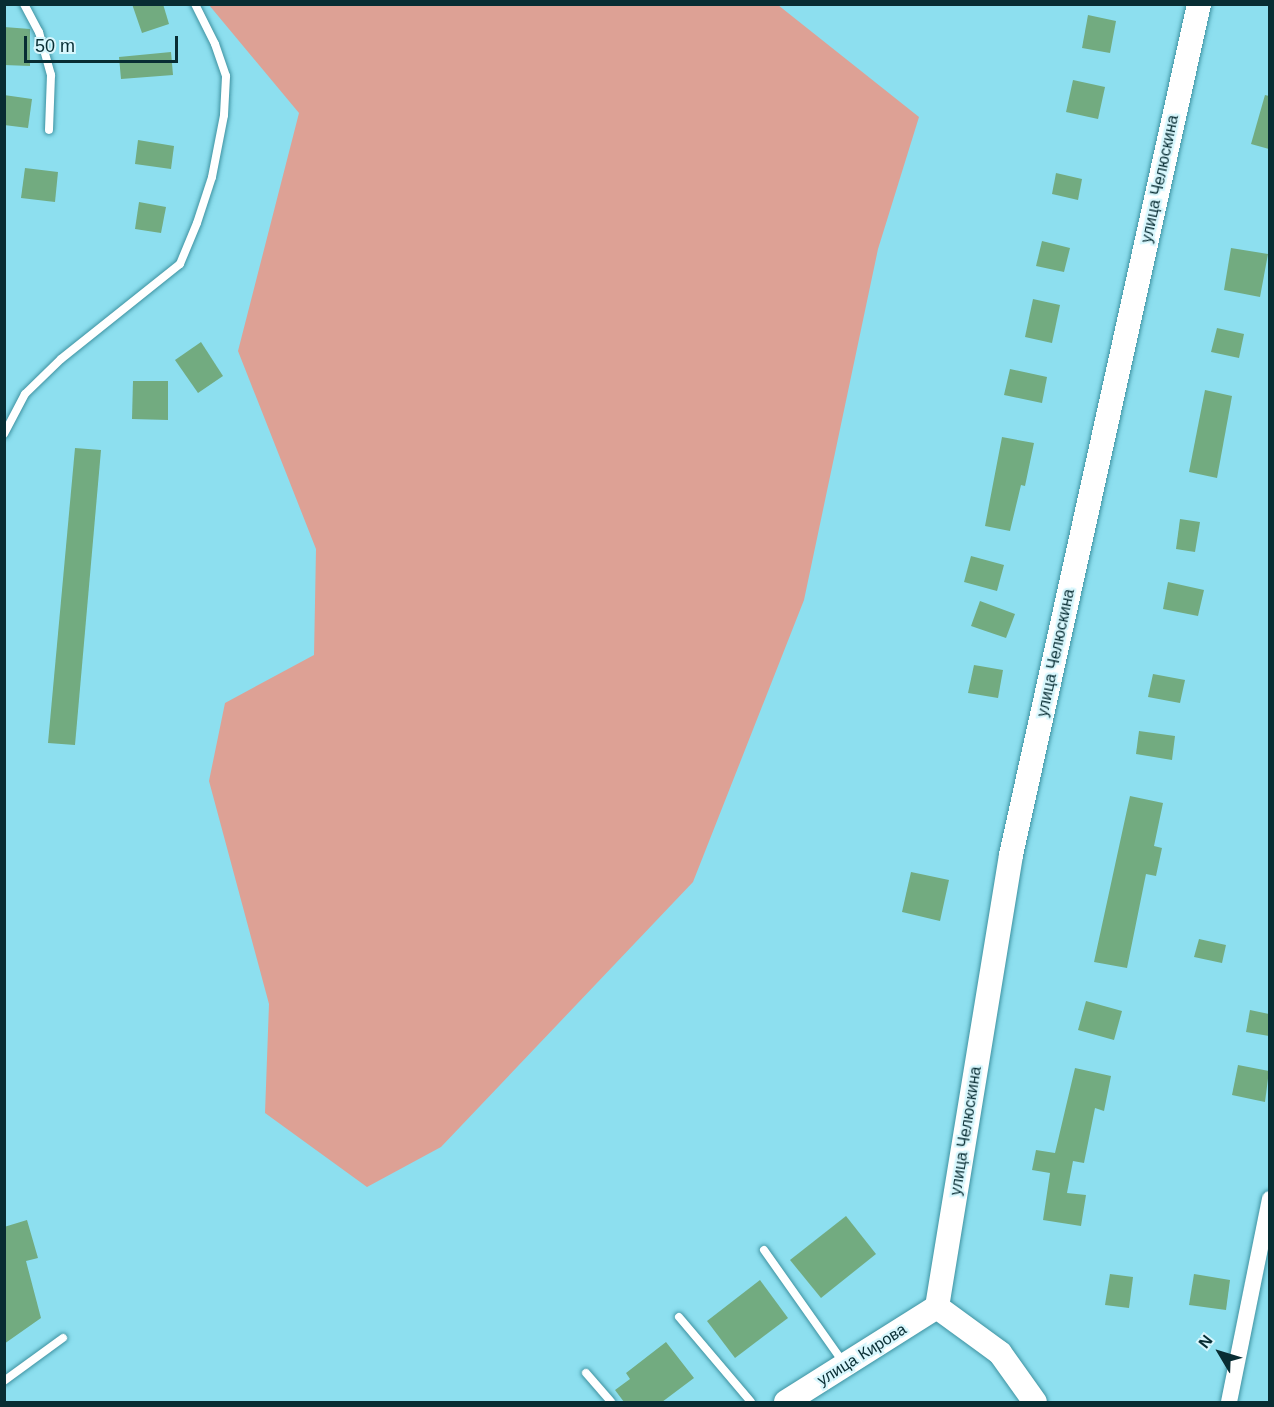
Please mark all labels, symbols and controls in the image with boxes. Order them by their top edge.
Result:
scale bar [27,24,182,62]
text: 50 m [35,36,75,56]
street label: улица Челюскина [1137,113,1183,245]
street label: улица Челюскина [1033,587,1079,719]
street label: улица Челюскина [946,1065,986,1197]
street label: улица Кирова [814,1320,910,1390]
north arrow [1190,1323,1250,1383]
text: N [1195,1332,1216,1351]

